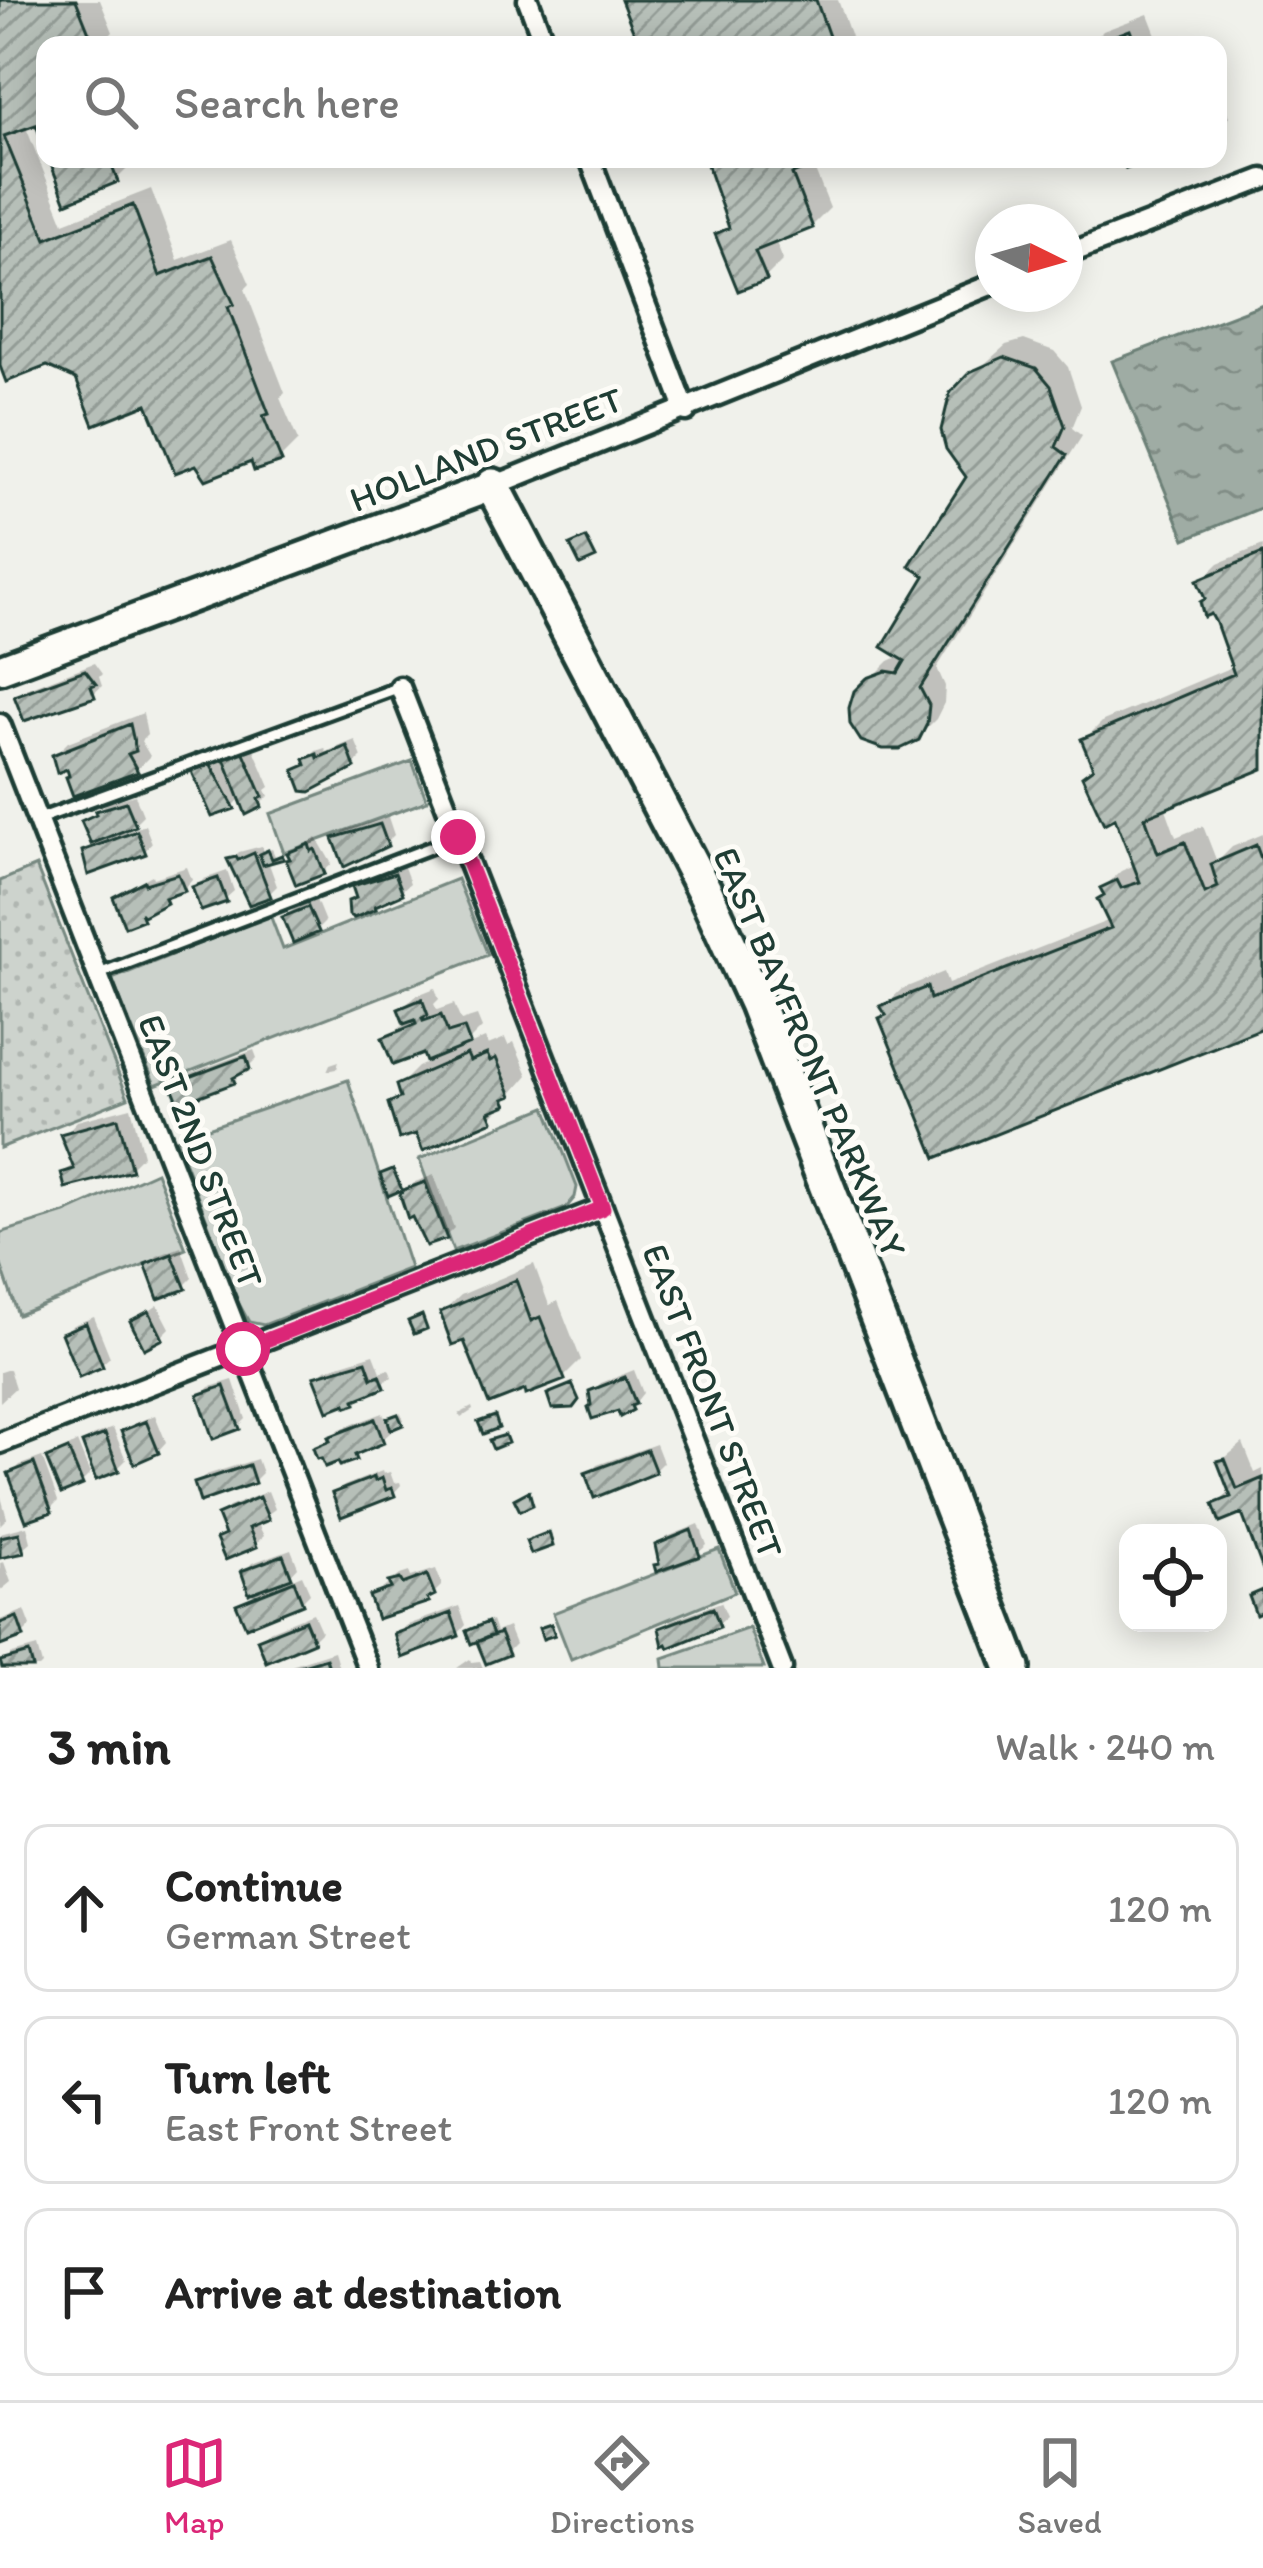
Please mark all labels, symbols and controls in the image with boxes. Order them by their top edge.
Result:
search box [36,36,1227,168]
icon: search [78,69,144,135]
text: Search here [174,75,400,129]
north arrow [975,204,1083,312]
street label: HOLLAND STREET [344,377,628,521]
route end [431,810,485,864]
street label: EAST BAYFRONT PARKWAY [704,841,916,1264]
street label: EAST 2ND STREET [129,1008,273,1294]
street label: EAST FRONT STREET [633,1238,793,1564]
route start [216,1322,270,1376]
map controls [1119,1524,1227,1632]
button: locate [1119,1524,1227,1632]
text: 3 min [48,1716,170,1777]
text: Walk · 240 m [995,1723,1215,1770]
text: Continue [165,1858,343,1912]
icon: ahead [51,1875,117,1941]
text: 120 m [1108,1885,1212,1932]
text: German Street [165,1912,411,1959]
text: Turn left [165,2050,331,2104]
icon: left [51,2067,117,2133]
text: 120 m [1108,2077,1212,2124]
text: East Front Street [165,2104,452,2151]
icon: arrive [51,2259,117,2325]
text: Arrive at destination [165,2265,561,2319]
tab: Map [161,2430,227,2541]
tab: Directions [550,2430,695,2541]
tab: Saved [1018,2430,1102,2541]

